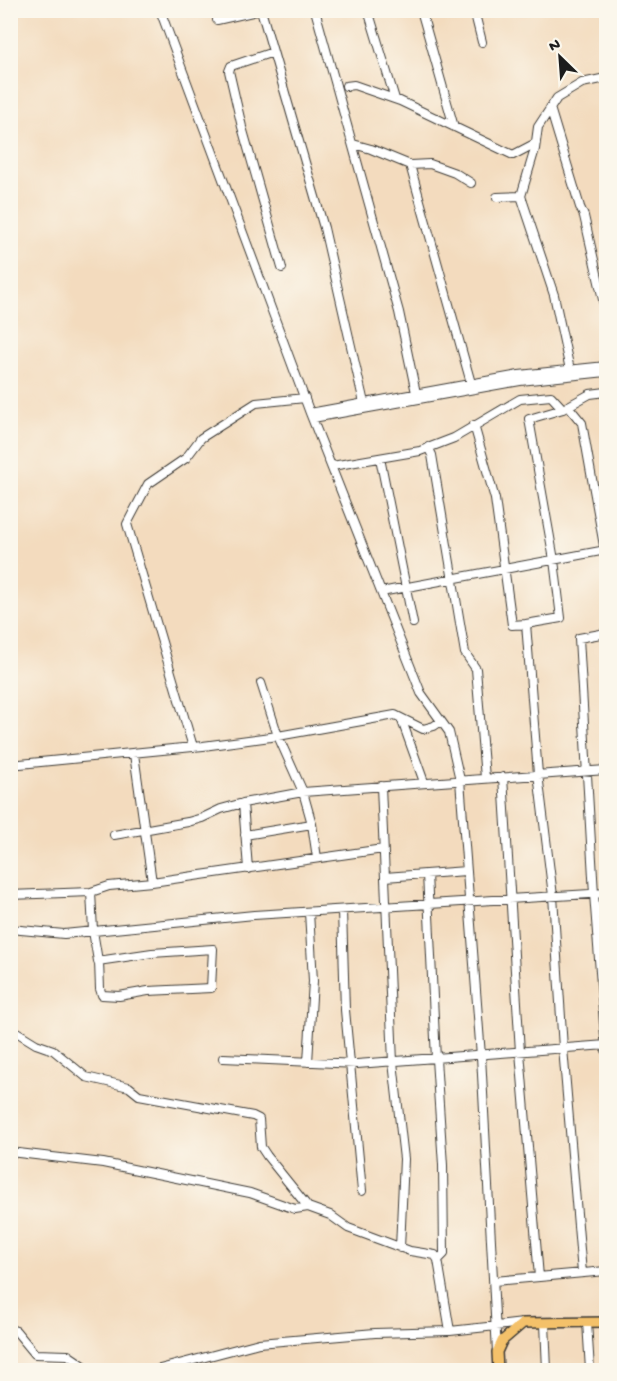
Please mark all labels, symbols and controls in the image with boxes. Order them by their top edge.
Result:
north arrow [530,27,590,87]
text: N [546,36,564,57]

